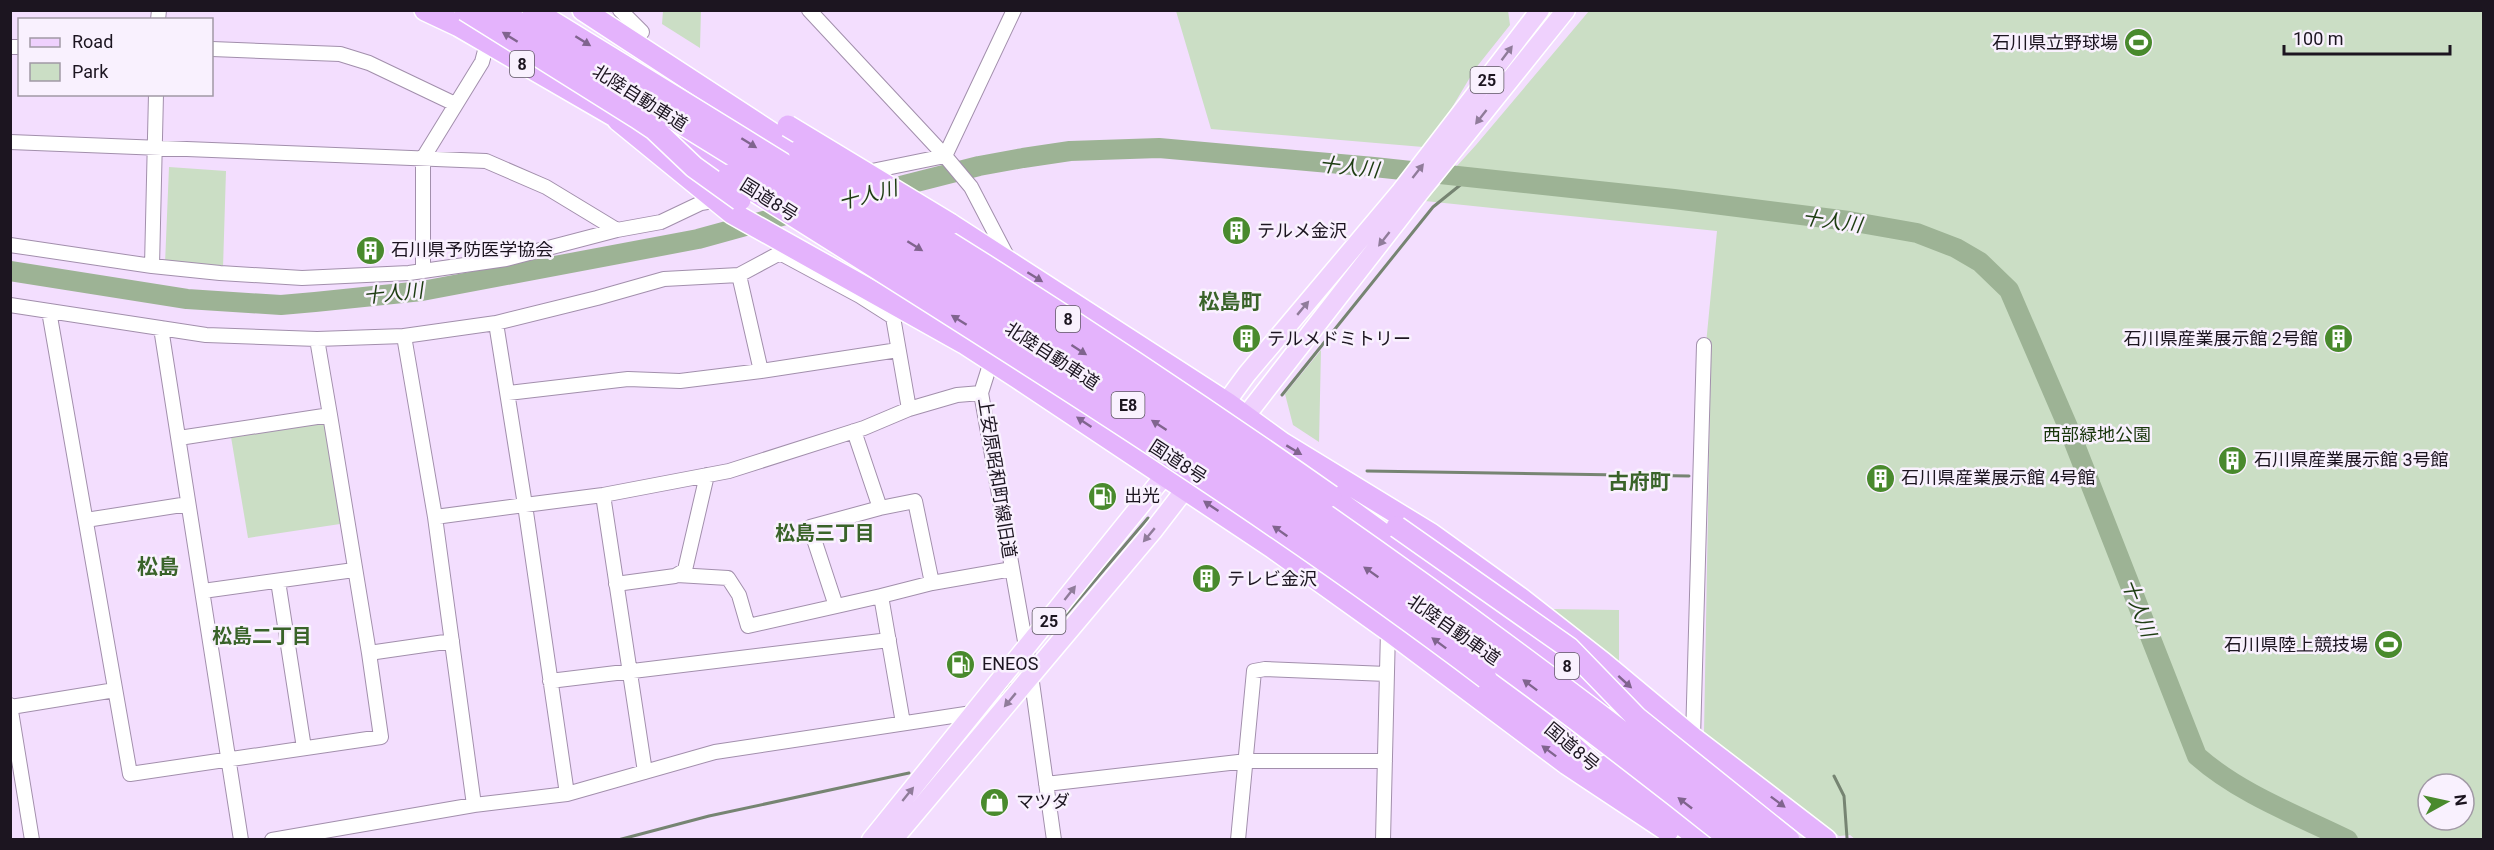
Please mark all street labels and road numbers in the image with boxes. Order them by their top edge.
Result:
road number: 8 [510,51,534,77]
street label: 北陸自動車道 [589,60,692,135]
road number: 25 [1470,67,1504,93]
street label: 国道8号 [737,174,802,225]
road number: 8 [1056,306,1080,332]
street label: 北陸自動車道 [1001,317,1103,394]
road number: E8 [1112,392,1144,418]
street label: 上安原昭和町線旧道 [974,396,1021,560]
street label: 国道8号 [1146,435,1211,488]
street label: 北陸自動車道 [1404,590,1505,669]
road number: 25 [1032,608,1066,634]
road number: 8 [1555,653,1579,679]
street label: 国道8号 [1541,718,1604,775]

